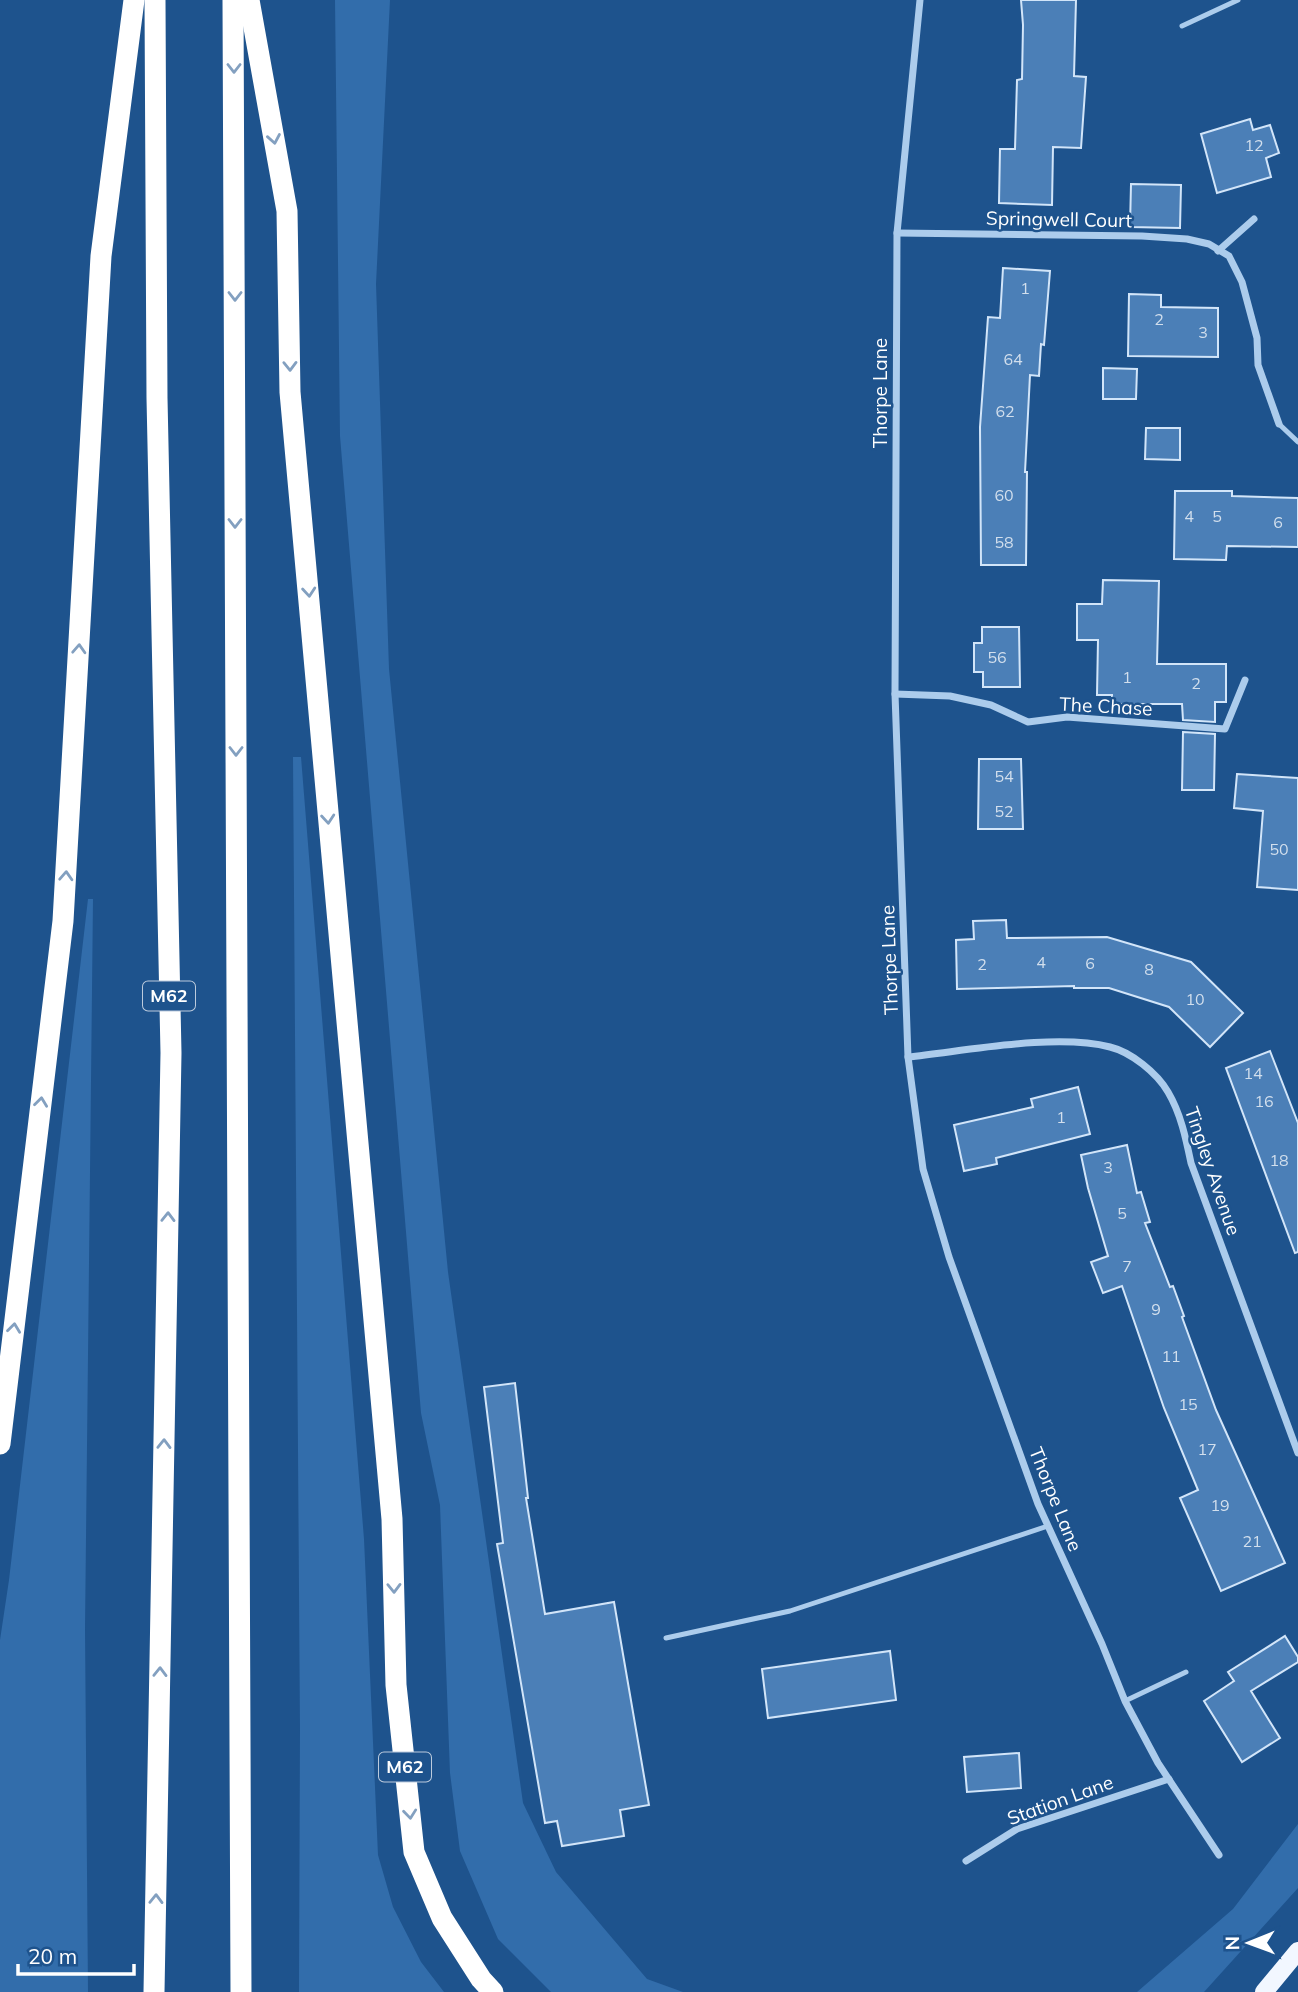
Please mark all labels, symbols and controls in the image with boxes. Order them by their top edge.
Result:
one-way arrow [226,63,242,74]
one-way arrow [266,134,281,145]
house number: 12 [1244,135,1264,155]
street label: Springwell Court [986,206,1133,232]
house number: 1 [1020,278,1030,298]
one-way arrow [227,291,243,301]
house number: 2 [1154,309,1164,329]
house number: 3 [1198,322,1208,342]
street label: Thorpe Lane [868,338,892,448]
house number: 64 [1003,349,1023,369]
one-way arrow [282,361,298,372]
house number: 62 [995,401,1015,421]
house number: 60 [994,485,1014,505]
house number: 4 [1184,506,1194,526]
house number: 5 [1212,506,1222,526]
house number: 6 [1273,512,1283,532]
one-way arrow [228,518,243,529]
house number: 58 [994,532,1014,552]
one-way arrow [301,587,316,598]
one-way arrow [71,643,86,654]
house number: 56 [987,647,1007,667]
house number: 1 [1122,667,1132,687]
house number: 2 [1191,673,1201,693]
street label: The Chase [1059,692,1153,720]
one-way arrow [228,746,244,756]
house number: 54 [994,766,1014,786]
house number: 52 [994,801,1014,821]
one-way arrow [321,813,336,825]
house number: 50 [1269,839,1289,859]
one-way arrow [58,870,73,881]
street label: Thorpe Lane [875,904,903,1016]
house number: 4 [1036,952,1046,972]
house number: 6 [1085,953,1095,973]
house number: 2 [977,954,987,974]
house number: 8 [1144,959,1154,979]
road number: M62 [143,981,195,1010]
house number: 10 [1185,989,1205,1009]
house number: 14 [1243,1063,1263,1083]
house number: 16 [1254,1091,1274,1111]
one-way arrow [34,1096,49,1108]
street label: Tingley Avenue [1180,1103,1246,1239]
house number: 1 [1056,1107,1066,1127]
house number: 18 [1269,1150,1289,1170]
house number: 3 [1103,1157,1113,1177]
house number: 5 [1117,1203,1127,1223]
one-way arrow [160,1211,175,1222]
house number: 7 [1122,1256,1132,1276]
house number: 9 [1151,1299,1161,1319]
one-way arrow [7,1322,22,1334]
house number: 11 [1161,1346,1181,1366]
house number: 15 [1178,1394,1198,1414]
one-way arrow [156,1439,171,1450]
house number: 17 [1197,1439,1217,1459]
street label: Thorpe Lane [1024,1443,1088,1555]
house number: 19 [1210,1495,1230,1515]
house number: 21 [1242,1531,1262,1551]
one-way arrow [386,1583,402,1593]
one-way arrow [152,1666,167,1677]
road number: M62 [379,1752,431,1782]
street label: Station Lane [1004,1770,1116,1830]
one-way arrow [402,1809,417,1820]
one-way arrow [148,1894,163,1905]
north arrow [1214,1908,1284,1978]
scale bar [18,1932,133,1976]
text: N [1220,1936,1244,1951]
text: 20 m [28,1943,77,1969]

